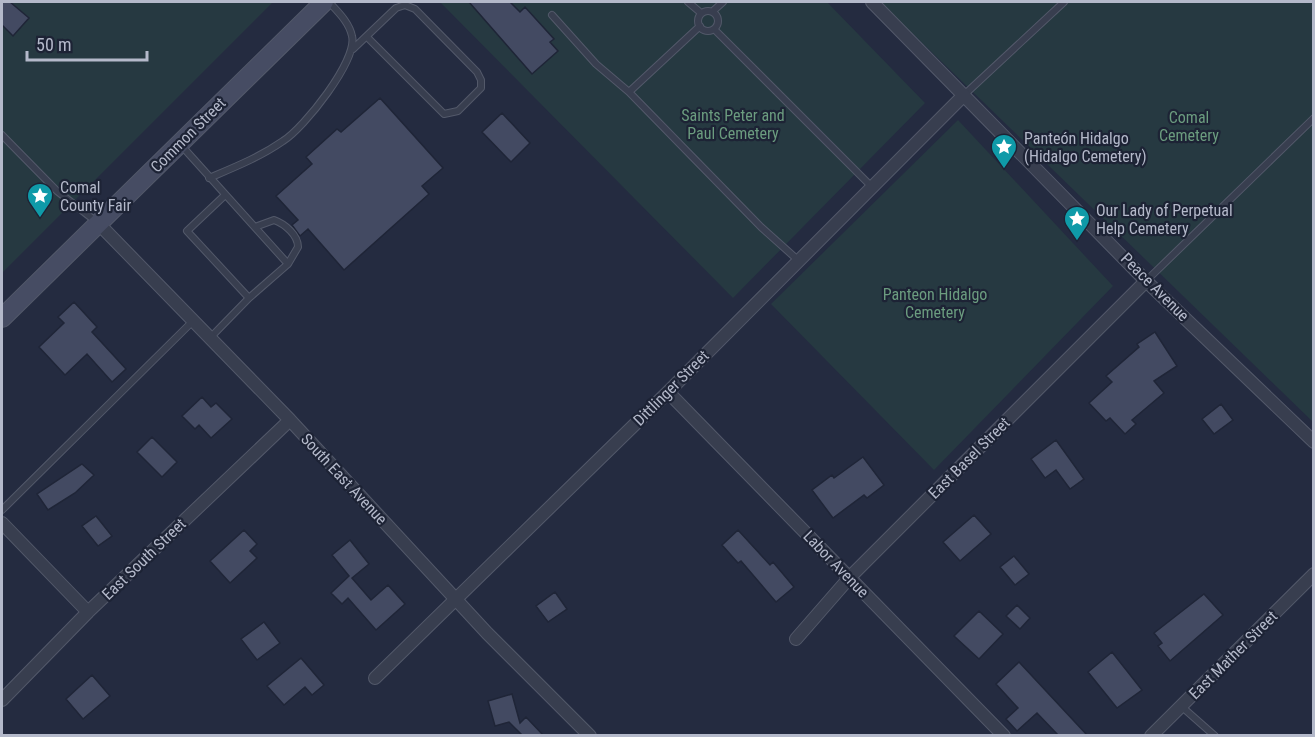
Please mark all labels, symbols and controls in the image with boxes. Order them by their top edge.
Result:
scale bar [27,24,147,62]
text: 50 m [36,34,71,55]
street label: Common Street [147,93,230,176]
park label: Saints Peter and Paul Cemetery [681,106,785,143]
park label: Comal Cemetery [1159,108,1219,145]
place label: Panteón Hidalgo (Hidalgo Cemetery) [1024,129,1147,166]
place icon: Panteón Hidalgo (Hidalgo Cemetery) [989,132,1019,170]
place label: Comal County Fair [60,178,131,215]
place icon: Comal County Fair [25,181,55,219]
place label: Our Lady of Perpetual Help Cemetery [1096,201,1233,238]
place icon: Our Lady of Perpetual Help Cemetery [1062,204,1092,242]
street label: Peace Avenue [1117,249,1193,325]
park label: Panteon Hidalgo Cemetery [883,285,987,322]
street label: Dittlinger Street [629,346,713,430]
street label: East Basel Street [924,413,1014,503]
street label: South East Avenue [297,430,391,528]
street label: East South Street [98,514,190,604]
street label: Labor Avenue [799,527,873,601]
street label: East Mather Street [1185,607,1281,703]

